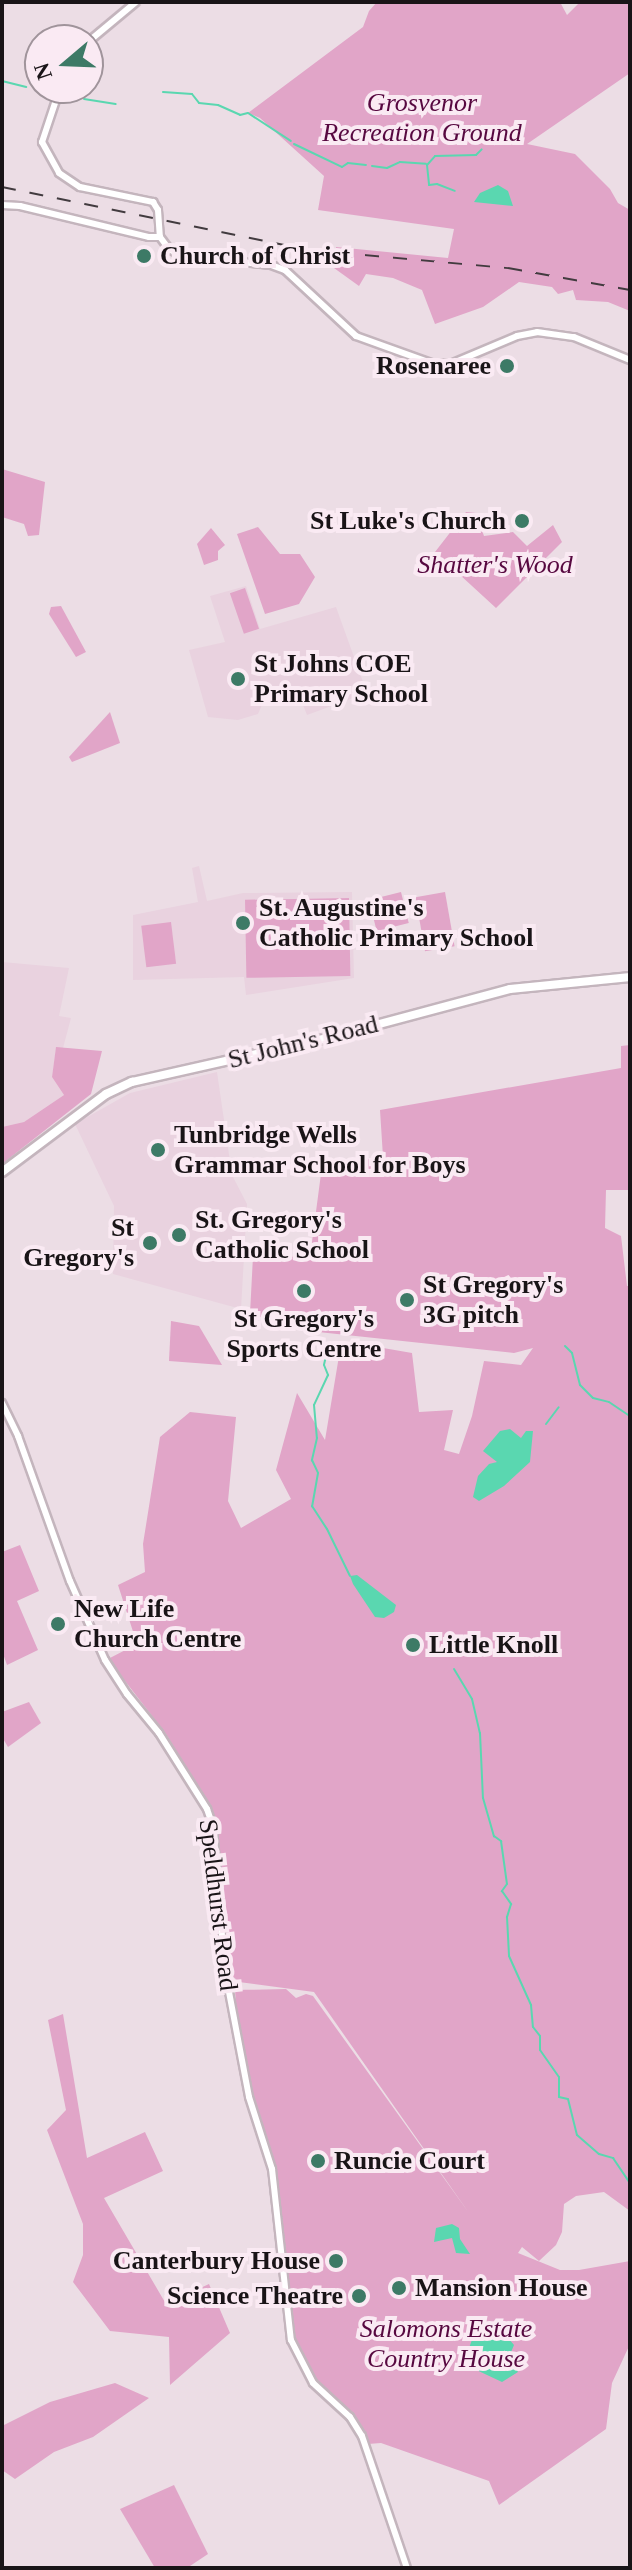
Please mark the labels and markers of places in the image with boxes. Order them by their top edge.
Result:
place label: Church of Christ [160,240,350,272]
marker: Church of Christ [135,247,153,265]
place label: Rosenaree [376,350,491,382]
marker: Rosenaree [498,357,516,375]
place label: St Luke's Church [310,505,506,537]
marker: St Luke's Church [513,512,531,530]
place label: St Johns COE Primary School [254,648,428,710]
marker: St Johns COE Primary School [229,670,247,688]
place label: St. Augustine's Catholic Primary School [259,892,533,954]
marker: St. Augustine's Catholic Primary School [234,914,252,932]
place label: Tunbridge Wells Grammar School for Boys [174,1119,466,1180]
marker: Tunbridge Wells Grammar School for Boys [149,1141,167,1159]
place label: St. Gregory's Catholic School [195,1204,369,1266]
place label: St Gregory's [23,1212,134,1274]
marker: St. Gregory's Catholic School [170,1226,188,1244]
marker: St Gregory's [141,1234,159,1252]
place label: St Gregory's 3G pitch [423,1269,563,1330]
marker: St Gregory's Sports Centre [295,1282,313,1300]
marker: St Gregory's 3G pitch [398,1291,416,1309]
place label: St Gregory's Sports Centre [227,1303,381,1364]
place label: New Life Church Centre [74,1593,241,1654]
marker: New Life Church Centre [49,1615,67,1633]
place label: Little Knoll [429,1629,558,1661]
marker: Little Knoll [404,1636,422,1654]
place label: Runcie Court [334,2145,485,2177]
marker: Runcie Court [309,2152,327,2170]
place label: Canterbury House [113,2245,320,2277]
marker: Canterbury House [327,2252,345,2270]
place label: Mansion House [415,2272,588,2304]
marker: Mansion House [390,2279,408,2297]
place label: Science Theatre [167,2280,343,2312]
marker: Science Theatre [350,2287,368,2305]

